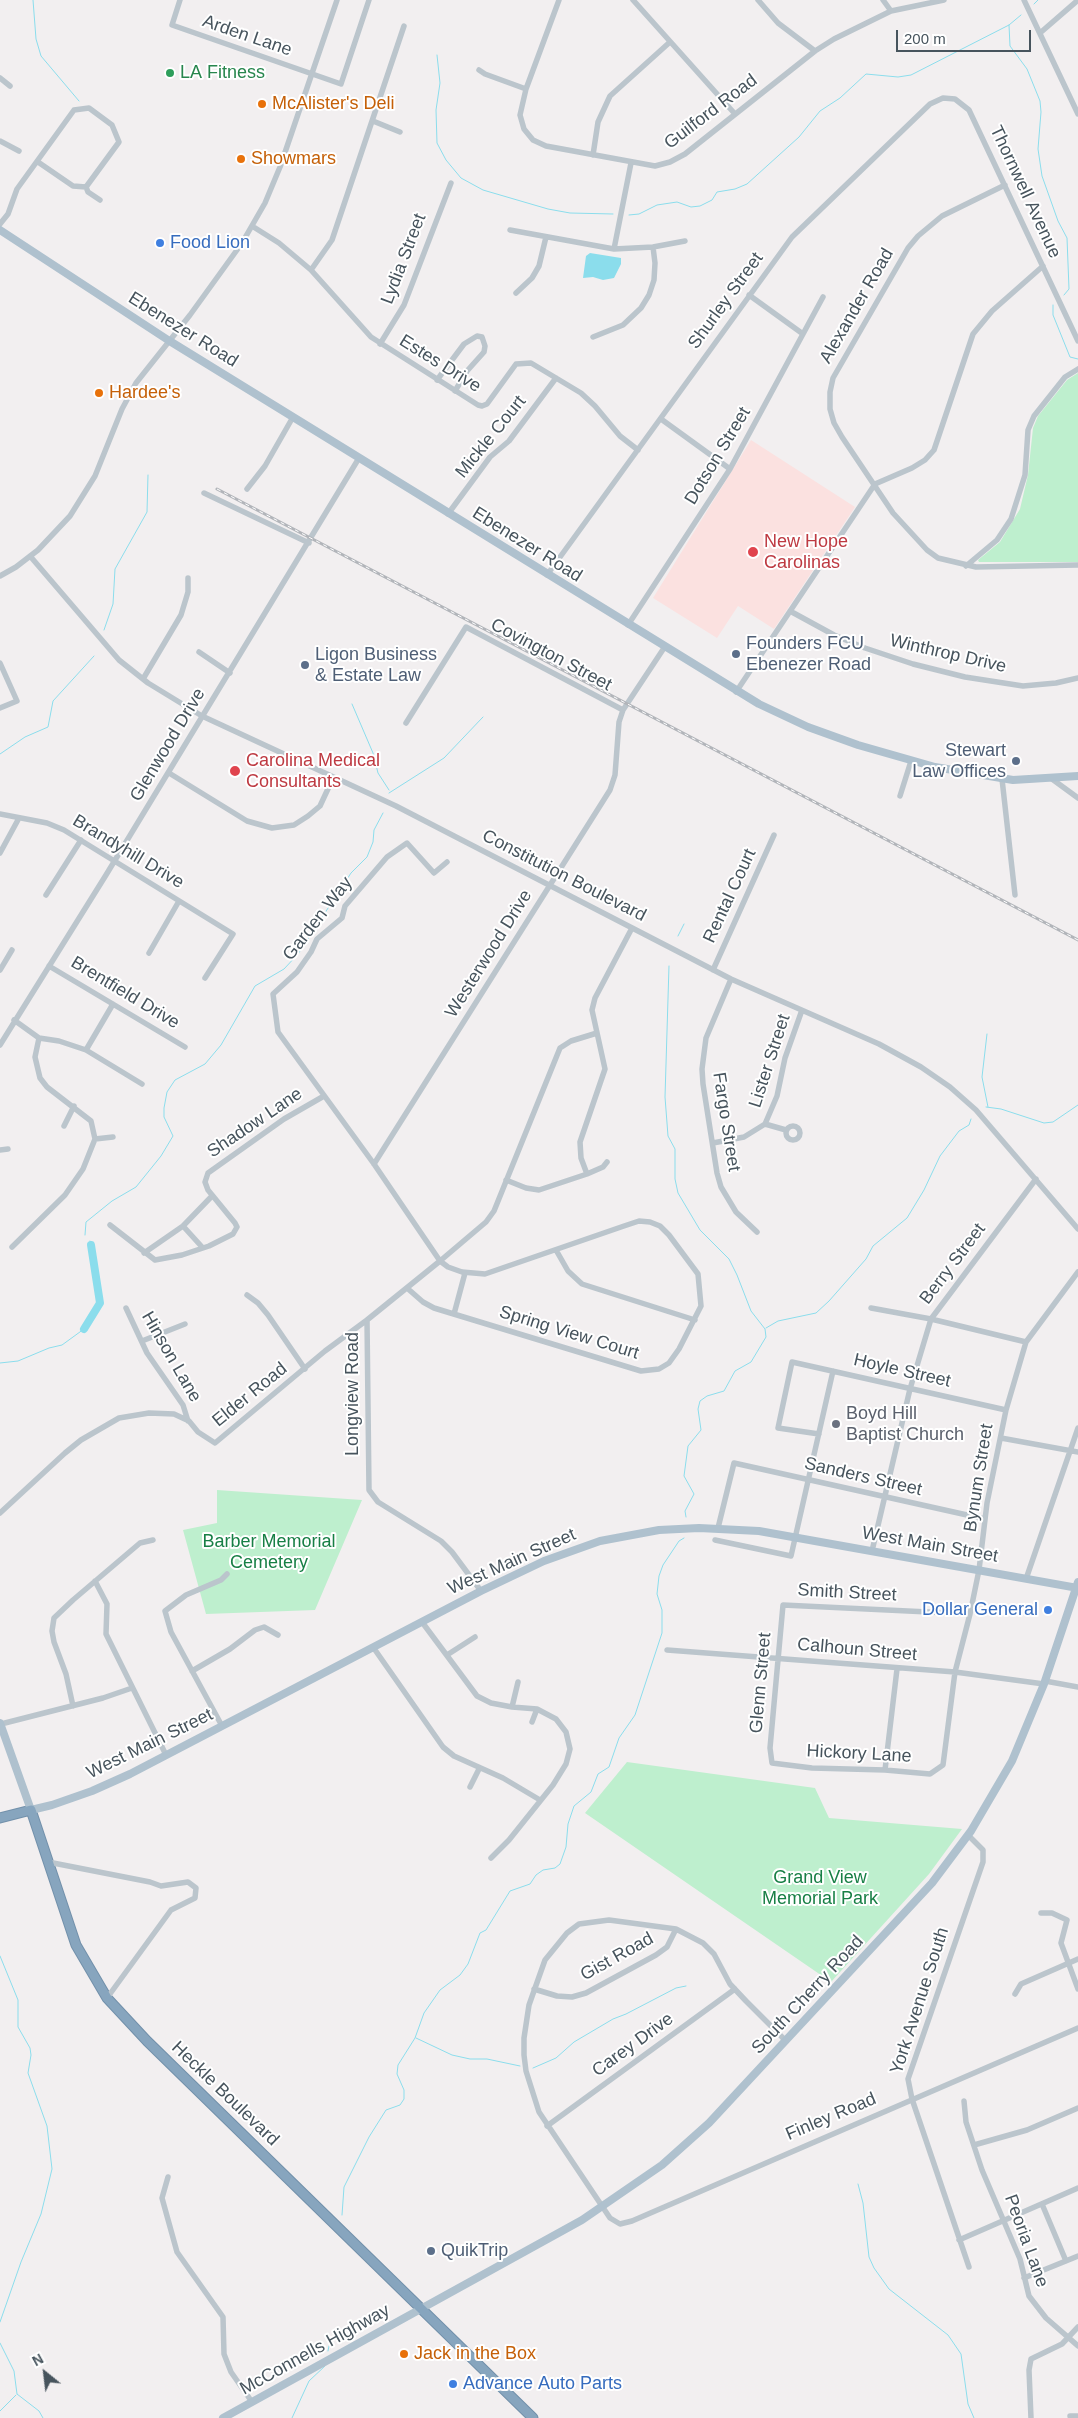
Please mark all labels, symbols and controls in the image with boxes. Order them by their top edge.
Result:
street label: Arden Lane [199,11,295,61]
scale bar [898,20,1033,52]
text: 200 m [904,30,946,47]
place label: LA Fitness [180,62,265,84]
marker: LA Fitness [164,67,176,79]
street label: Guilford Road [660,70,762,154]
place label: McAlister's Deli [272,93,394,115]
marker: McAlister's Deli [256,98,268,110]
street label: Thornwell Avenue [985,122,1065,262]
place label: Showmars [251,148,336,170]
marker: Showmars [235,153,247,165]
street label: Lydia Street [377,211,431,307]
place label: Food Lion [170,232,250,254]
marker: Food Lion [154,237,166,249]
street label: Alexander Road [815,245,899,367]
street label: Shurley Street [684,249,768,353]
street label: Ebenezer Road [124,288,242,372]
street label: Estes Drive [395,330,485,398]
place label: Hardee's [109,382,180,404]
marker: Hardee's [93,387,105,399]
street label: Mickle Court [451,391,531,483]
street label: Dotson Street [680,403,756,509]
street label: Ebenezer Road [468,503,586,587]
place label: New Hope Carolinas [764,531,848,574]
marker: New Hope Carolinas [746,545,760,559]
street label: Covington Street [487,614,615,696]
street label: Winthrop Drive [888,630,1008,678]
place label: Founders FCU Ebenezer Road [746,633,871,676]
place label: Ligon Business & Estate Law [315,644,437,686]
marker: Founders FCU Ebenezer Road [730,648,742,660]
marker: Ligon Business & Estate Law [299,659,311,671]
street label: Glenwood Drive [126,685,210,805]
place label: Stewart Law Offices [912,740,1006,782]
place label: Carolina Medical Consultants [246,750,380,792]
marker: Stewart Law Offices [1010,755,1022,767]
marker: Carolina Medical Consultants [228,764,242,778]
street label: Brandyhill Drive [68,810,188,894]
street label: Constitution Boulevard [478,825,650,927]
street label: Rental Court [699,846,761,946]
street label: Garden Way [279,873,357,965]
street label: Westerwood Drive [441,886,537,1022]
street label: Brentfield Drive [67,952,183,1034]
street label: Lister Street [745,1012,795,1110]
street label: Fargo Street [708,1071,744,1173]
street label: Shadow Lane [203,1083,307,1163]
street label: Berry Street [915,1219,991,1309]
street label: Spring View Court [497,1302,641,1364]
street label: Hinson Lane [136,1308,206,1406]
street label: Longview Road [342,1332,364,1456]
street label: Hoyle Street [851,1349,953,1393]
street label: Elder Road [208,1358,292,1432]
place label: Boyd Hill Baptist Church [846,1403,964,1446]
marker: Boyd Hill Baptist Church [830,1418,842,1430]
street label: Bynum Street [960,1422,998,1534]
street label: Sanders Street [802,1453,924,1501]
street label: West Main Street [860,1522,1000,1568]
street label: West Main Street [445,1524,579,1600]
park label: Barber Memorial Cemetery [202,1531,336,1574]
street label: Smith Street [797,1580,897,1606]
place label: Dollar General [922,1599,1038,1621]
marker: Dollar General [1042,1604,1054,1616]
street label: Glenn Street [746,1632,776,1734]
street label: Calhoun Street [796,1634,918,1666]
street label: West Main Street [83,1704,217,1784]
street label: Hickory Lane [806,1740,912,1768]
park label: Grand View Memorial Park [762,1867,878,1910]
street label: York Avenue South [886,1925,954,2077]
street label: Gist Road [577,1928,657,1986]
street label: South Cherry Road [748,1931,868,2059]
street label: Carey Drive [588,2008,678,2082]
street label: Heckle Boulevard [167,2037,283,2151]
street label: Finley Road [783,2088,879,2146]
street label: Peoria Lane [999,2192,1053,2290]
place label: QuikTrip [441,2240,508,2262]
marker: QuikTrip [425,2245,437,2257]
street label: McConnells Highway [236,2300,394,2400]
place label: Jack in the Box [414,2343,536,2365]
north arrow [20,2348,70,2398]
marker: Jack in the Box [398,2348,410,2360]
text: N [29,2350,46,2369]
place label: Advance Auto Parts [463,2373,622,2395]
marker: Advance Auto Parts [447,2378,459,2390]

